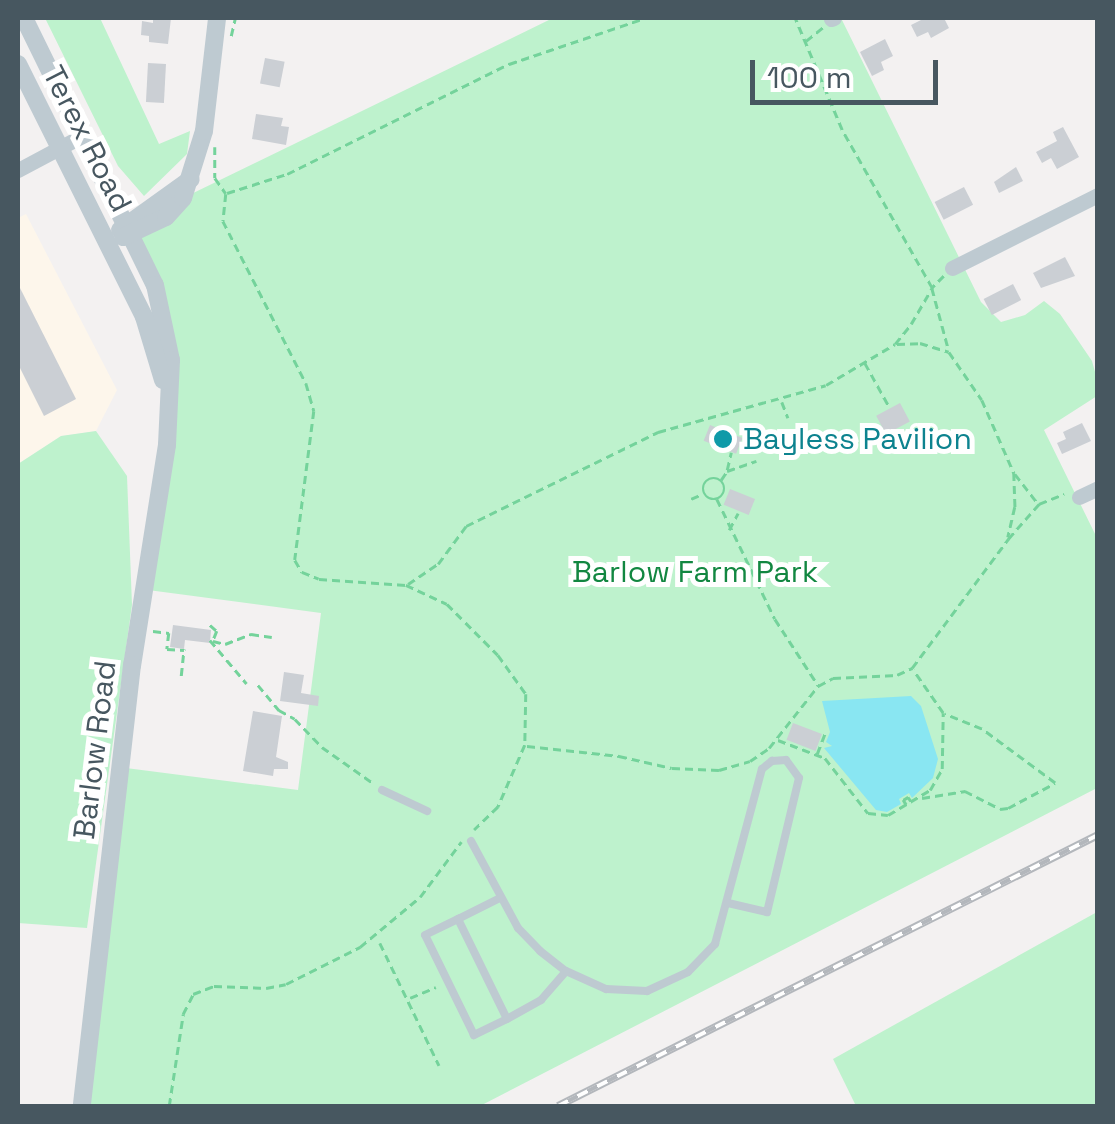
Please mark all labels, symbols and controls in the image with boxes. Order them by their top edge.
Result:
scale bar [755,40,942,102]
text: 100 m [767,58,852,97]
street label: Terex Road [35,60,139,218]
place label: Bayless Pavilion [743,421,972,457]
marker: Bayless Pavilion [712,428,734,450]
park label: Barlow Farm Park [572,554,818,590]
street label: Barlow Road [66,659,124,841]

